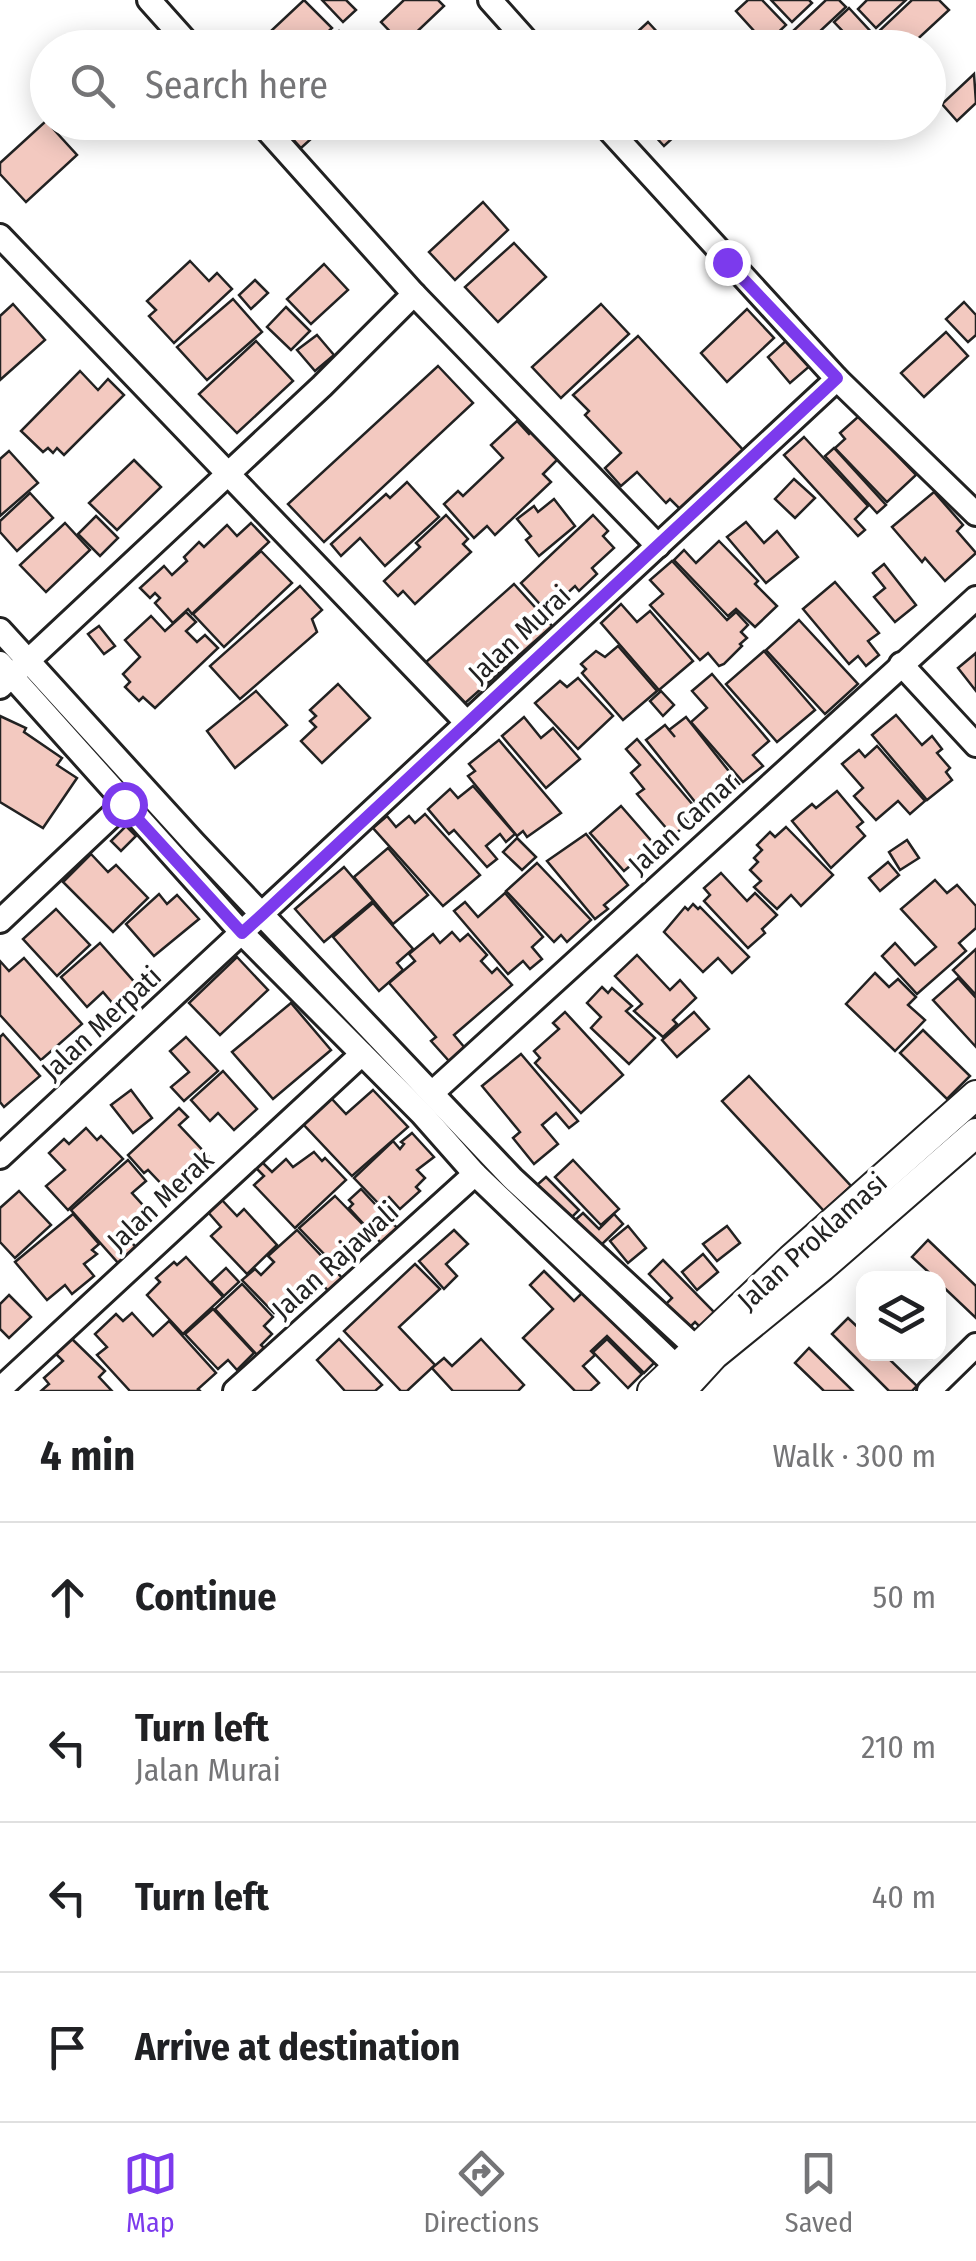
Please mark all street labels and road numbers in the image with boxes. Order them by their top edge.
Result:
street label: Jalan Murai [461,579,577,690]
street label: Jalan Camar [622,765,745,881]
street label: Jalan Merpati [35,960,168,1087]
street label: Jalan Merak [101,1142,221,1258]
street label: Jalan Proklamasi [731,1166,894,1317]
street label: Jalan Rajawali [265,1195,405,1326]

